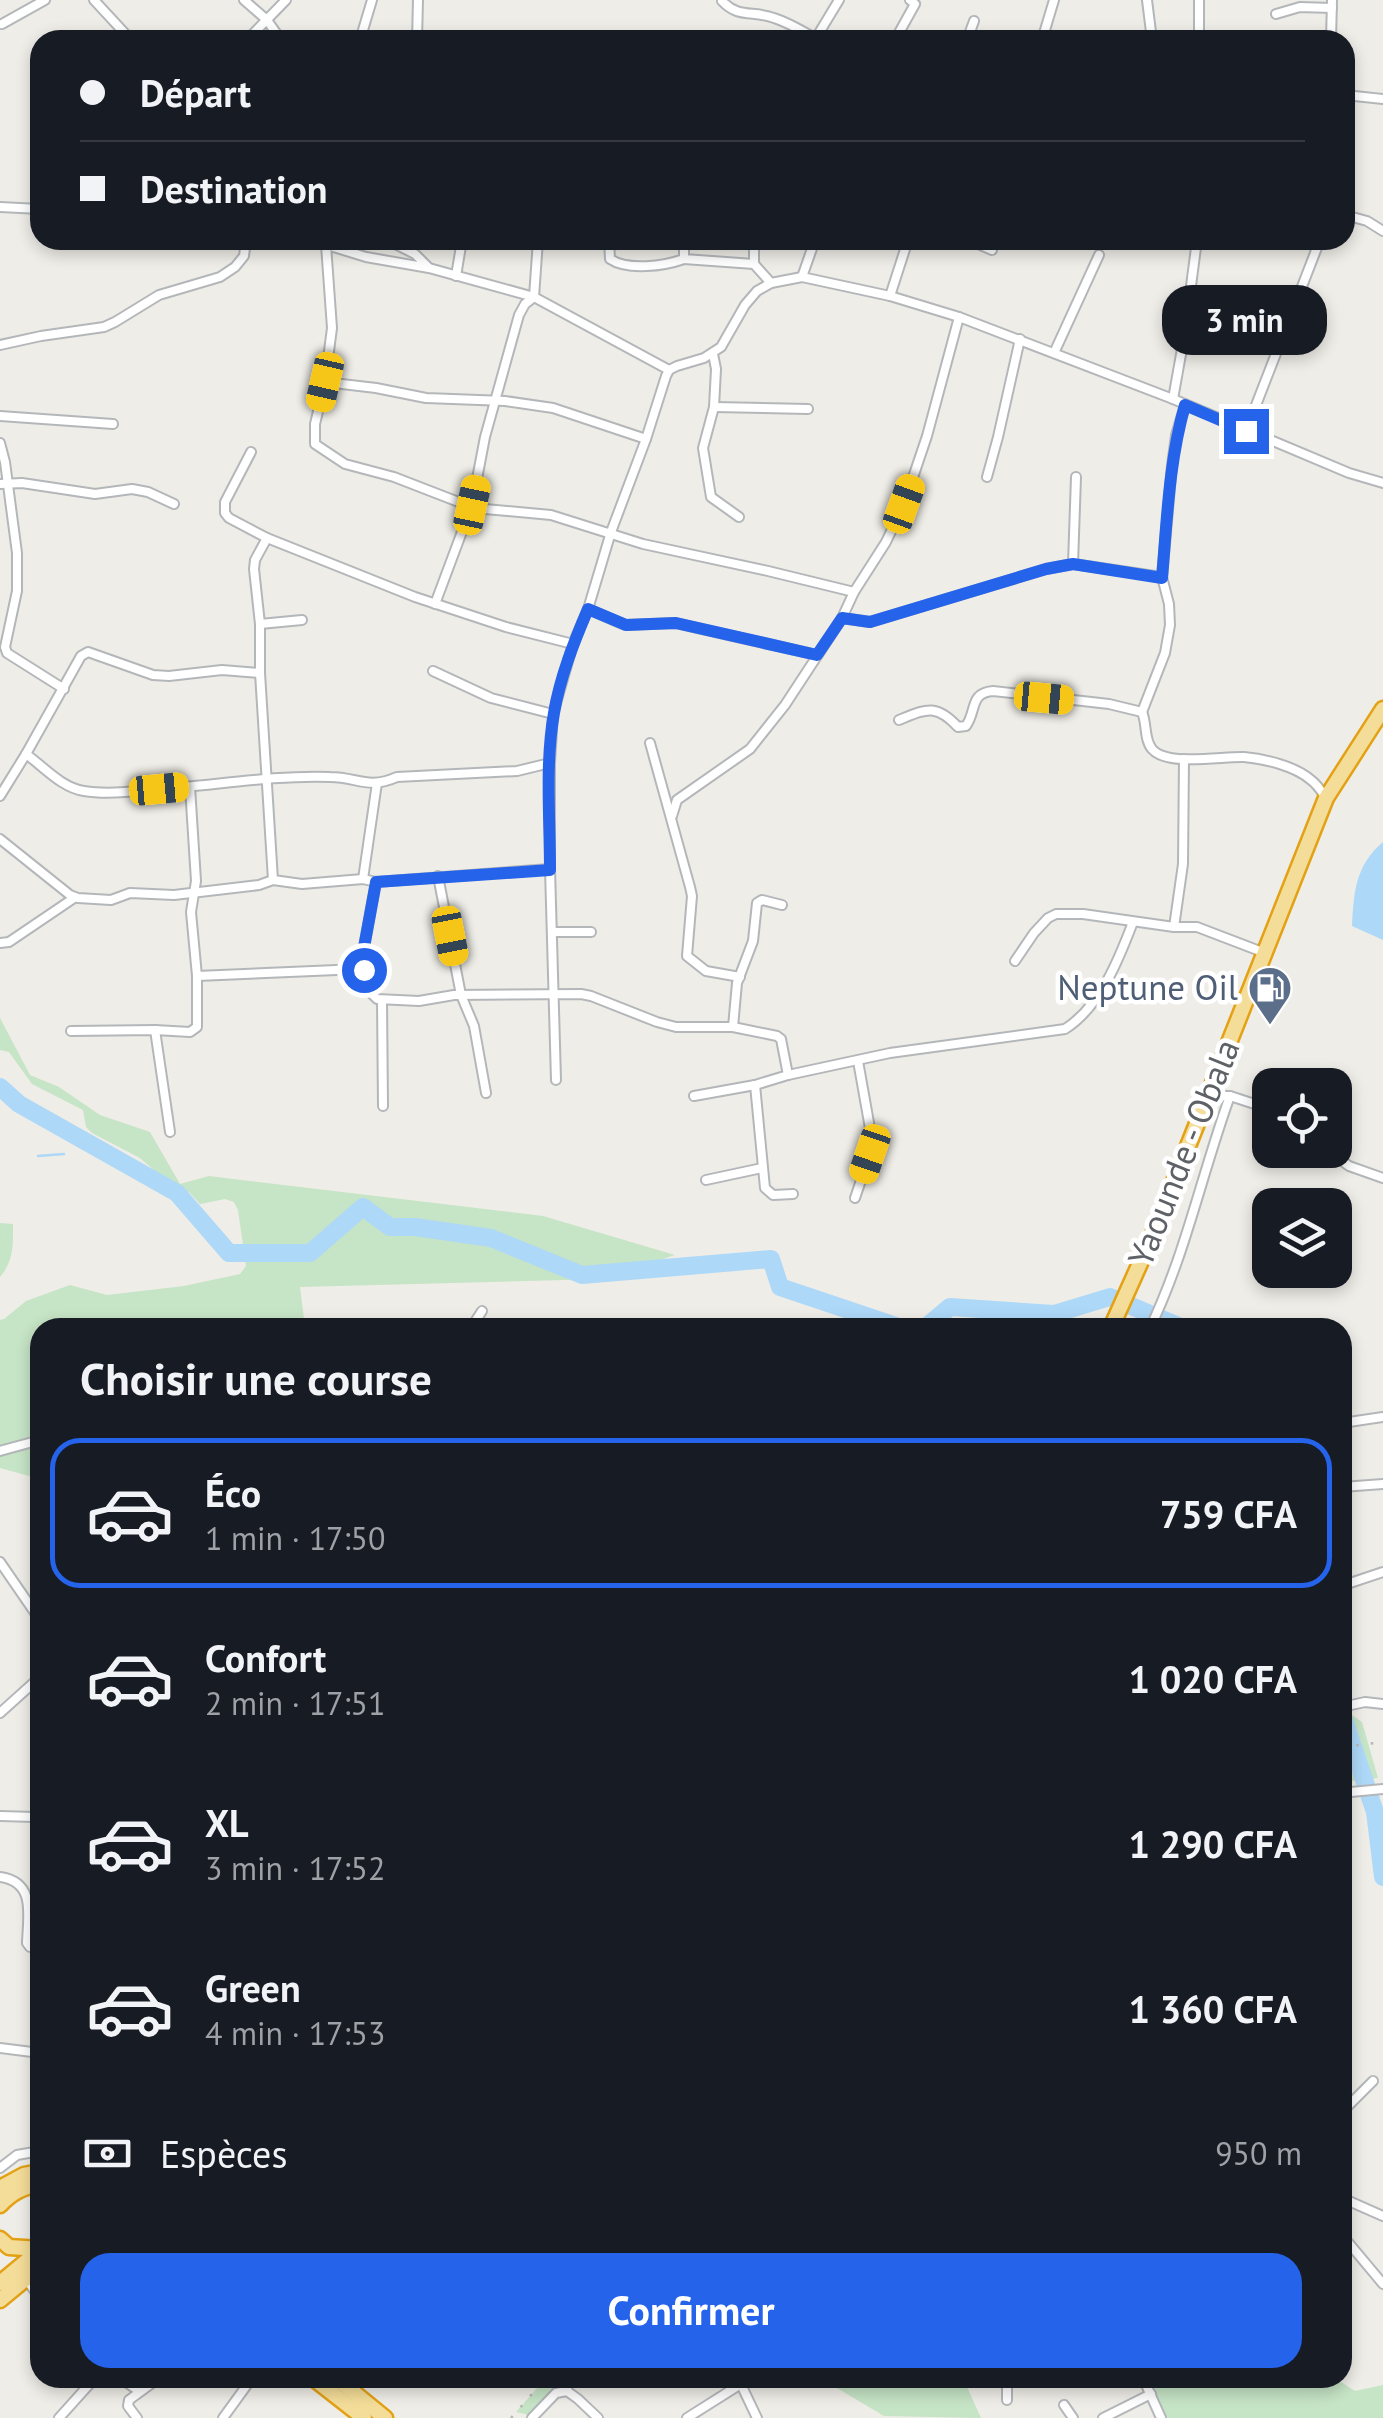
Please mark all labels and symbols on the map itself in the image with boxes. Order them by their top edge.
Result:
callout: 3 min [1164,286,1328,356]
car [304,349,346,415]
route end [1224,409,1269,454]
car [880,471,928,537]
car [451,473,493,537]
car [1013,680,1075,716]
car [128,771,190,807]
car [430,904,470,968]
route start [342,948,387,993]
place label: Neptune Oil [1057,964,1238,1010]
fuel station icon: Neptune Oil [1247,965,1293,1026]
street label: Yaounde - Obala [1117,1032,1250,1273]
car [846,1121,894,1187]

